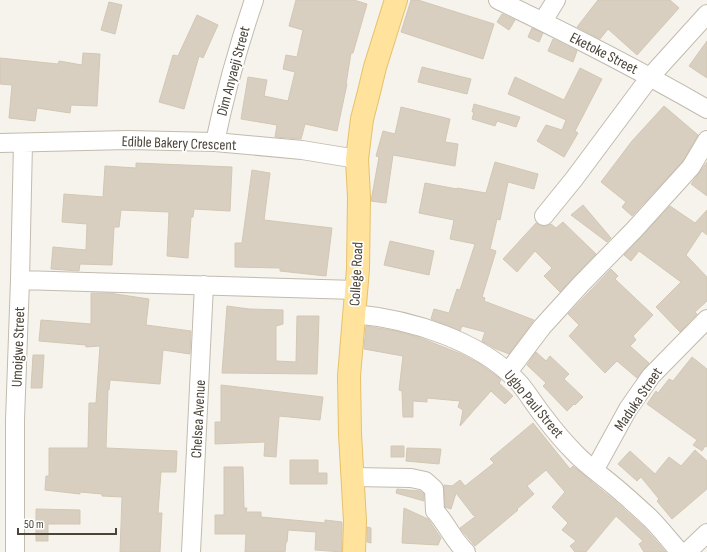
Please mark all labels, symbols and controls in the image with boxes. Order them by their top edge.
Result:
street label: Dim Anyaeji Street [212,24,255,118]
street label: Eketoke Street [567,28,641,79]
street label: Edible Bakery Crescent [121,132,237,155]
street label: College Road [345,241,368,307]
street label: Umoigwe Street [8,306,29,388]
street label: Maduka Street [610,363,667,435]
street label: Ugbo Paul Street [500,366,568,443]
street label: Chelsea Avenue [187,379,210,459]
scale bar [18,510,116,536]
text: 50 m [24,517,44,532]

